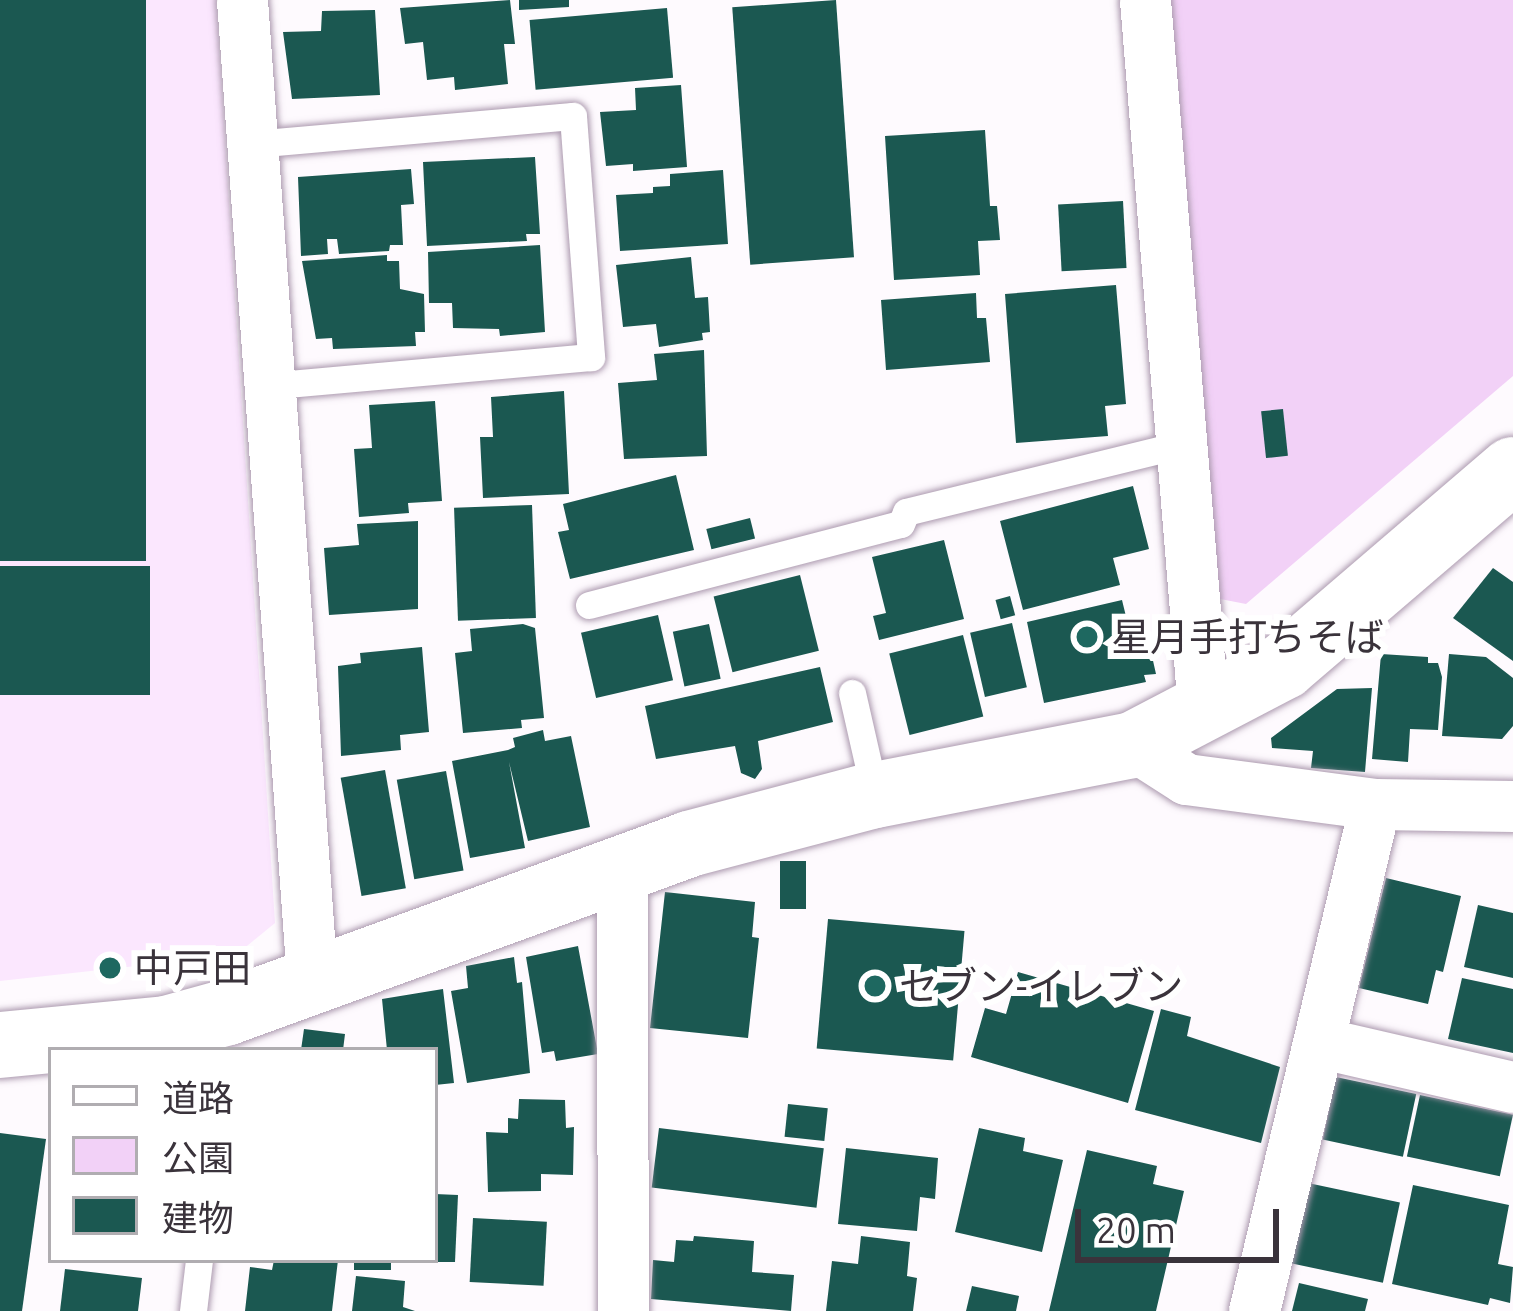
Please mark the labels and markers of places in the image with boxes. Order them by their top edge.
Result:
place label: 星月手打ちそば [1111,614,1384,660]
marker: 星月手打ちそば [1074,624,1100,650]
place label: 中戸田 [134,945,251,991]
marker: 中戸田 [97,955,123,981]
place label: セブン-イレブン [899,963,1183,1009]
marker: セブン-イレブン [862,973,888,999]

